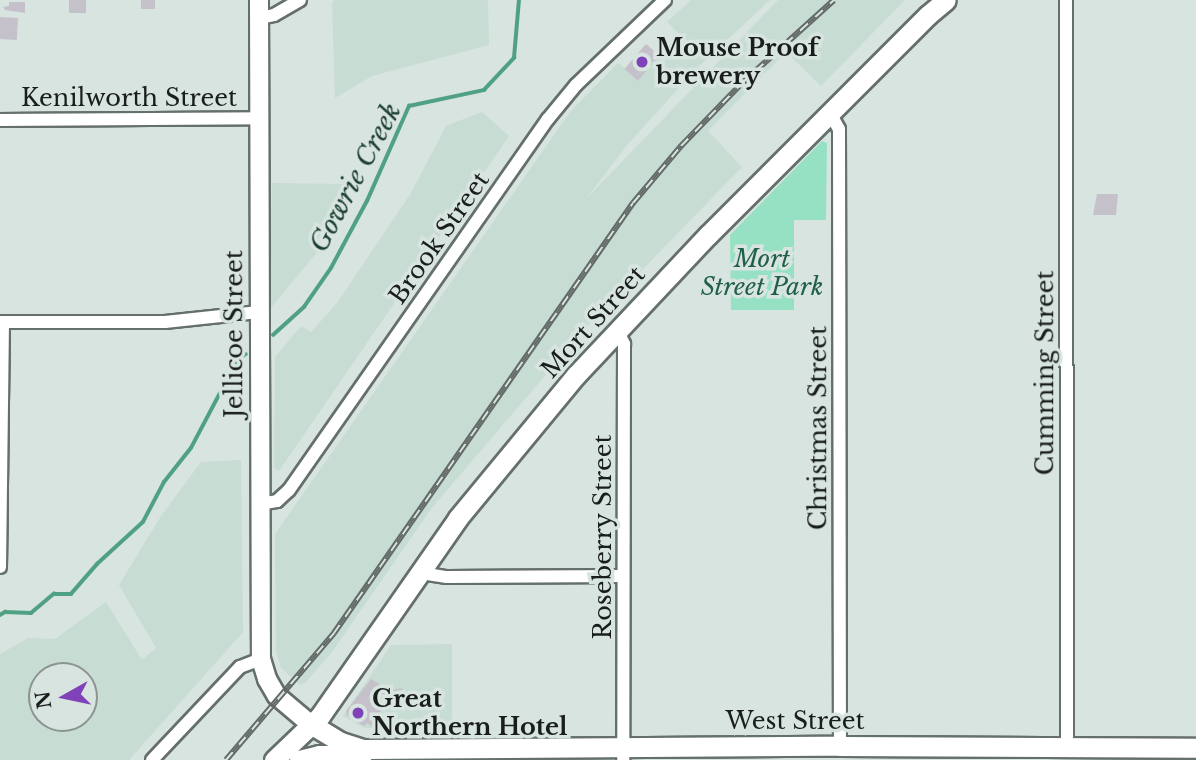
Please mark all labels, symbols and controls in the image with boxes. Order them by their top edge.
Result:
place label: Mouse Proof brewery [656,34,819,90]
marker: Mouse Proof brewery [634,54,650,70]
street label: Kenilworth Street [21,84,237,112]
water label: Gowrie Creek [304,98,408,258]
street label: Brook Street [383,166,495,310]
park label: Mort Street Park [701,245,823,301]
street label: Jellicoe Street [220,250,248,418]
street label: Mort Street [535,260,651,384]
street label: Cumming Street [1031,270,1059,476]
street label: Christmas Street [804,326,832,530]
street label: Roseberry Street [589,434,617,640]
north arrow [28,662,98,732]
place label: Great Northern Hotel [372,685,568,741]
text: N [31,689,56,711]
marker: Great Northern Hotel [350,705,366,721]
street label: West Street [725,707,865,735]

